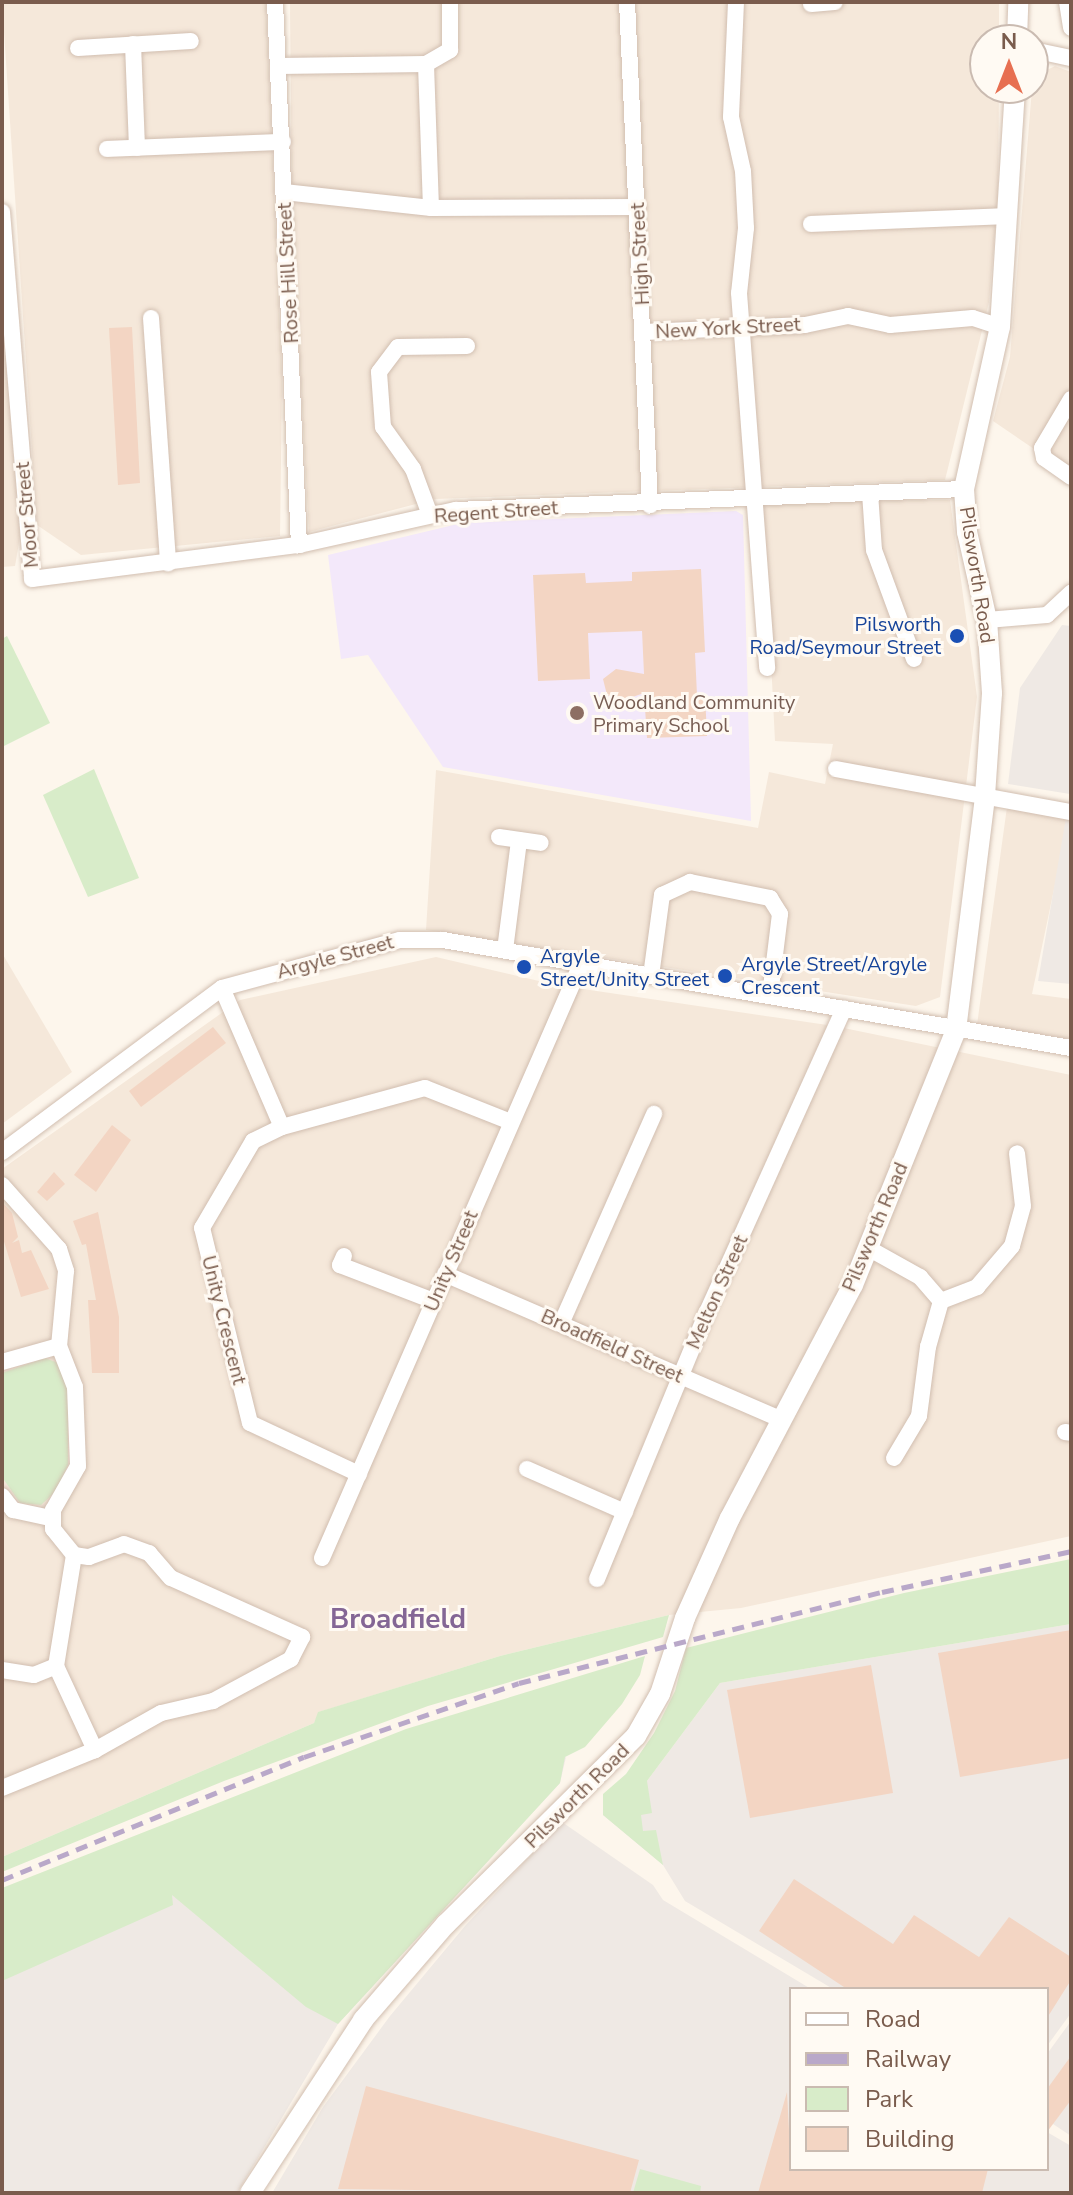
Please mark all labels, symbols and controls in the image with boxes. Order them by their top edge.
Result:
north arrow [969,24,1049,104]
text: N [1001,27,1017,57]
street label: Rose Hill Street [272,202,304,344]
street label: High Street [625,202,655,306]
street label: New York Street [655,312,801,344]
street label: Moor Street [10,461,44,569]
street label: Regent Street [433,496,559,528]
street label: Pilsworth Road [954,505,1000,645]
place label: Pilsworth Road/Seymour Street [749,612,941,659]
marker: Pilsworth Road/Seymour Street [948,627,966,645]
place label: Woodland Community Primary School [593,690,795,737]
marker: Woodland Community Primary School [568,704,586,722]
street label: Argyle Street [274,930,396,984]
place label: Argyle Street/Unity Street [540,944,709,991]
place label: Argyle Street/Argyle Crescent [741,952,927,999]
marker: Argyle Street/Unity Street [515,958,533,976]
marker: Argyle Street/Argyle Crescent [716,967,734,985]
street label: Pilsworth Road [837,1159,913,1295]
street label: Unity Street [419,1207,483,1315]
street label: Melton Street [681,1231,753,1353]
street label: Unity Crescent [196,1253,252,1387]
street label: Broadfield Street [537,1304,687,1388]
district label: Broadfield [330,1602,466,1636]
street label: Pilsworth Road [520,1739,634,1853]
legend [789,1987,1049,2171]
text: Road [865,2003,921,2035]
text: Railway [865,2043,951,2075]
text: Park [865,2083,913,2115]
text: Building [865,2123,955,2155]

